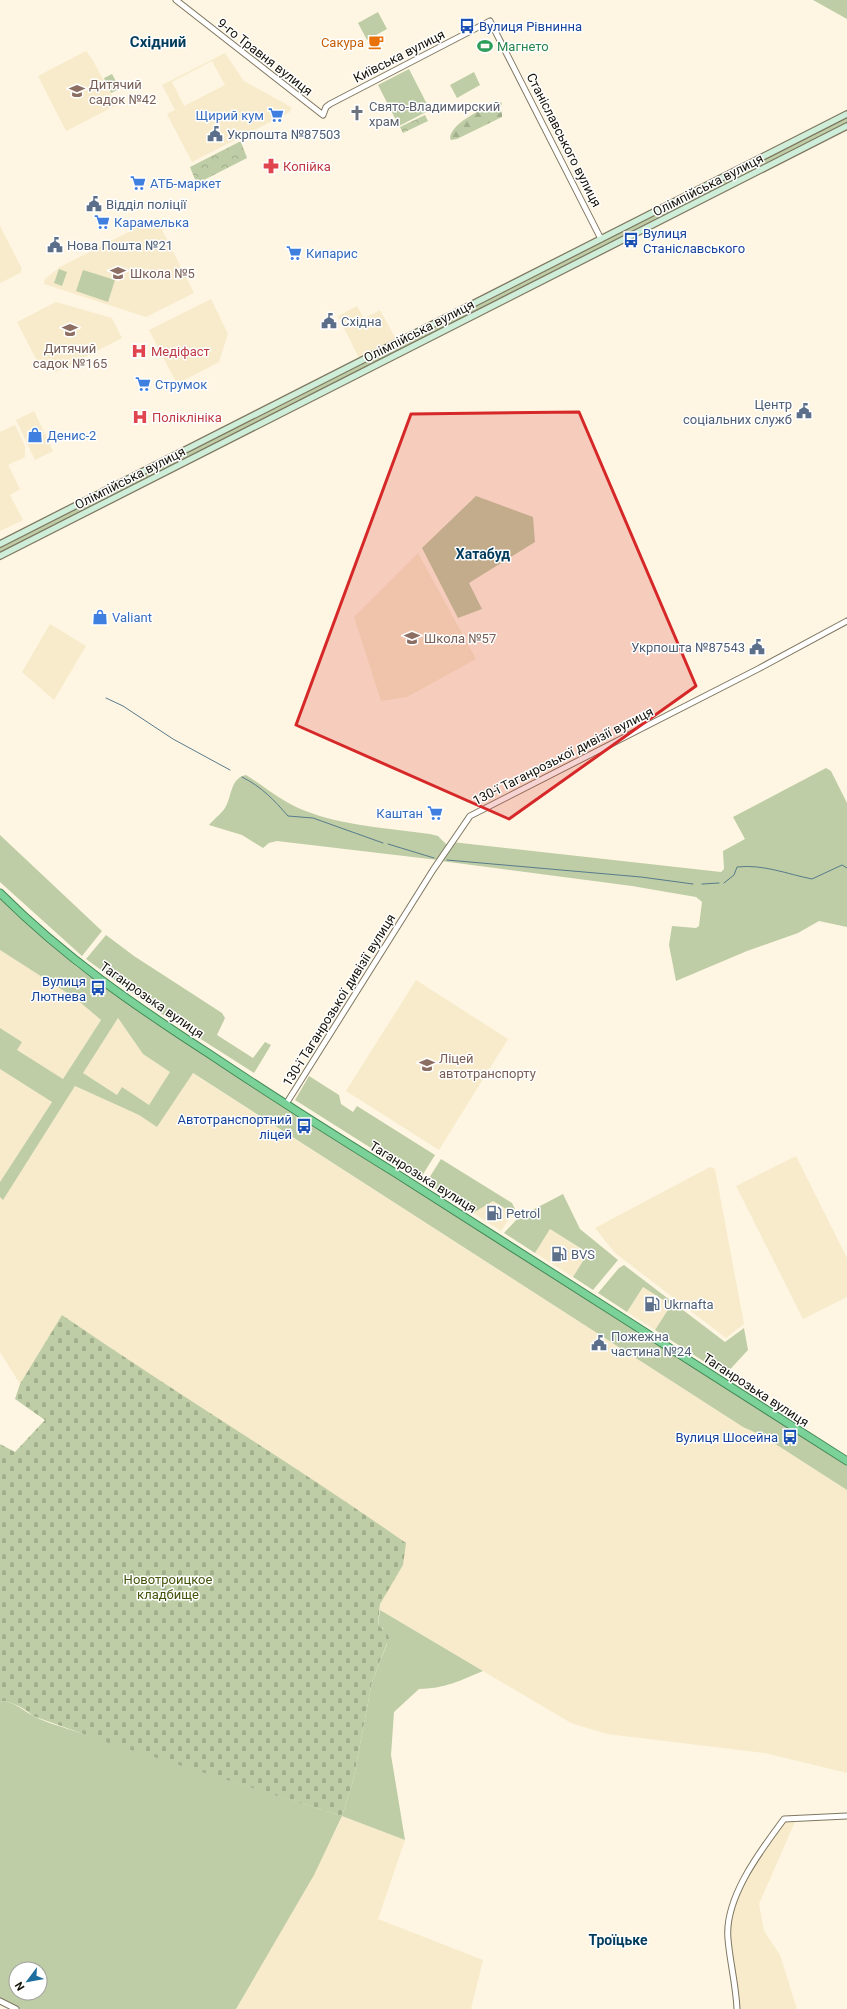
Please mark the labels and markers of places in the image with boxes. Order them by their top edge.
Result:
bus stop icon: Вулиця Рівнинна [458,17,476,35]
place label: Вулиця Рівнинна [479,19,582,34]
cafe icon: Сакура [367,33,385,51]
place label: Сакура [321,35,364,50]
sports icon: Магнето [476,37,494,55]
place label: Магнето [497,39,549,54]
place label: Дитячий садок №42 [89,77,156,107]
school or university icon: Дитячий садок №42 [68,82,86,100]
place label: Свято-Владимирский храм [369,99,500,129]
church icon: Свято-Владимирский храм [348,104,366,122]
supermarket icon: Щирий кум [267,106,285,124]
place label: Щирий кум [196,108,264,123]
public building icon: Укрпошта №87503 [206,125,224,143]
place label: Укрпошта №87503 [227,127,341,142]
pharmacy icon: Копійка [262,157,280,175]
place label: Копійка [283,159,331,174]
supermarket icon: АТБ-маркет [129,174,147,192]
place label: АТБ-маркет [150,176,221,191]
public building icon: Відділ поліції [85,195,103,213]
place label: Відділ поліції [106,197,187,212]
supermarket icon: Карамелька [93,213,111,231]
place label: Карамелька [114,215,189,230]
place label: Вулиця Станіславського [643,226,745,256]
bus stop icon: Вулиця Станіславського [622,231,640,249]
public building icon: Нова Пошта №21 [46,236,64,254]
place label: Нова Пошта №21 [67,238,173,253]
supermarket icon: Кипарис [285,244,303,262]
place label: Кипарис [306,246,358,261]
school or university icon: Школа №5 [109,264,127,282]
place label: Школа №5 [130,266,195,281]
public building icon: Східна [320,312,338,330]
place label: Східна [341,314,382,329]
school or university icon: Дитячий садок №165 [61,321,79,339]
place label: Дитячий садок №165 [33,341,107,371]
hospital icon: Медіфаст [130,342,148,360]
place label: Медіфаст [151,344,210,359]
supermarket icon: Струмок [134,375,152,393]
place label: Струмок [155,377,207,392]
place label: Центр соціальних служб [683,397,792,427]
public building icon: Центр соціальних служб [795,402,813,420]
hospital icon: Поліклініка [131,408,149,426]
place label: Поліклініка [152,410,222,425]
shop icon: Денис-2 [26,426,44,444]
place label: Денис-2 [47,428,96,443]
shop icon: Valiant [91,608,109,626]
place label: Valiant [112,610,152,625]
school or university icon: Школа №57 [403,629,421,647]
place label: Школа №57 [424,631,496,646]
public building icon: Укрпошта №87543 [748,638,766,656]
place label: Укрпошта №87543 [631,640,745,655]
supermarket icon: Каштан [426,804,444,822]
place label: Каштан [376,806,423,821]
place label: Вулиця Лютнева [31,974,86,1004]
bus stop icon: Вулиця Лютнева [89,979,107,997]
place label: Ліцей автотранспорту [439,1051,536,1081]
school or university icon: Ліцей автотранспорту [418,1056,436,1074]
place label: Автотранспортний ліцей [178,1112,292,1142]
bus stop icon: Автотранспортний ліцей [295,1117,313,1135]
fuel station icon: Petrol [485,1204,503,1222]
place label: Petrol [506,1206,540,1221]
fuel station icon: BVS [550,1245,568,1263]
place label: BVS [571,1247,595,1262]
fuel station icon: Ukrnafta [643,1295,661,1313]
place label: Ukrnafta [664,1297,714,1312]
place label: Пожежна частина №24 [611,1329,692,1359]
public building icon: Пожежна частина №24 [590,1334,608,1352]
bus stop icon: Вулиця Шосейна [781,1428,799,1446]
place label: Вулиця Шосейна [675,1430,778,1445]

